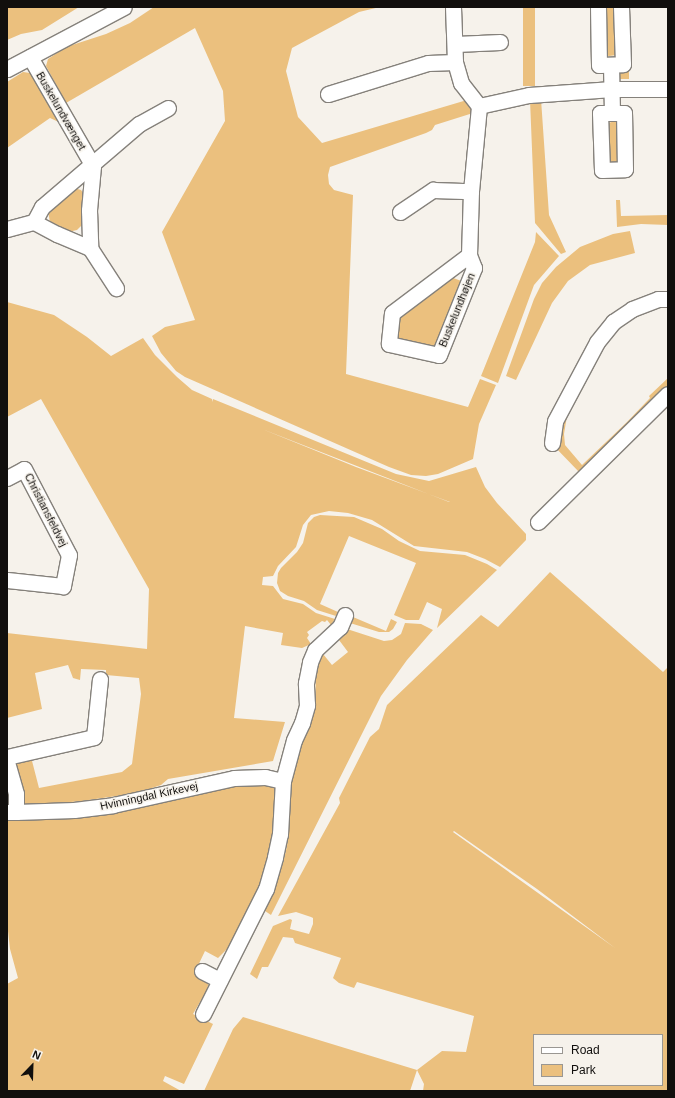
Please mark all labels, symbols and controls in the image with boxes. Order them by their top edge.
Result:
street label: Buskelundvænget [33,70,89,152]
street label: Buskelundhøjen [436,271,478,349]
street label: Christiansfeldvej [22,471,70,549]
street label: Hvinningdal Kirkevej [99,779,199,813]
legend [533,1034,663,1086]
text: Road [571,1043,600,1057]
north arrow [12,1046,52,1086]
text: N [31,1048,43,1062]
text: Park [571,1063,596,1077]

